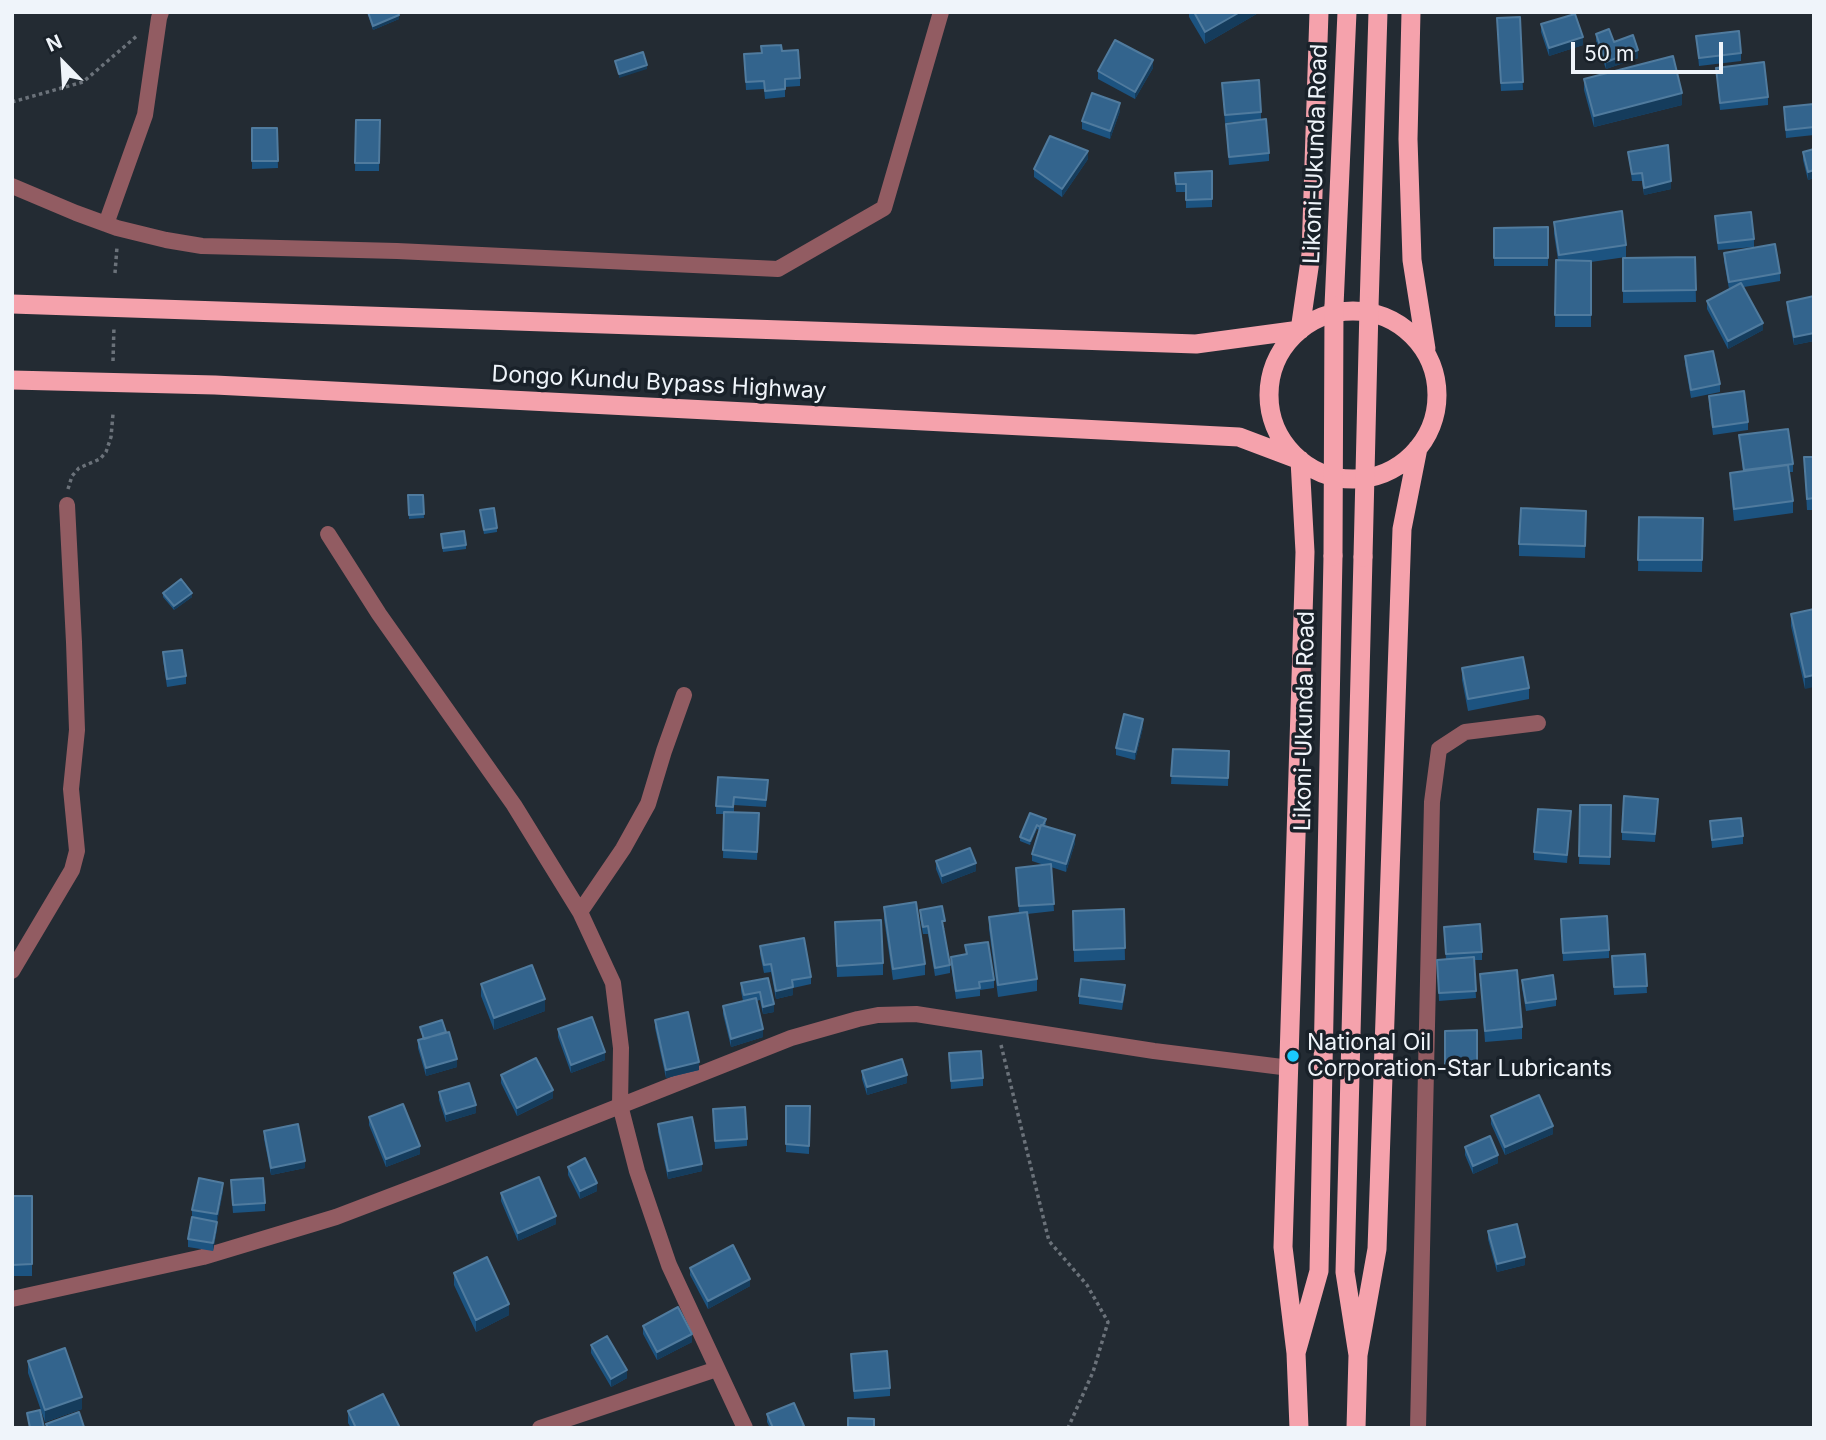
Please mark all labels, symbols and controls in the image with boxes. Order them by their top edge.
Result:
north arrow [28,28,98,98]
scale bar [1574,28,1726,72]
text: N [43,30,66,57]
text: 50 m [1584,41,1634,66]
street label: Likoni-Ukunda Road [1298,44,1334,264]
street label: Dongo Kundu Bypass Highway [491,360,827,406]
street label: Likoni-Ukunda Road [1289,611,1321,831]
place label: National Oil Corporation-Star Lubricants [1307,1029,1612,1083]
marker: National Oil Corporation-Star Lubricants [1285,1048,1301,1064]

